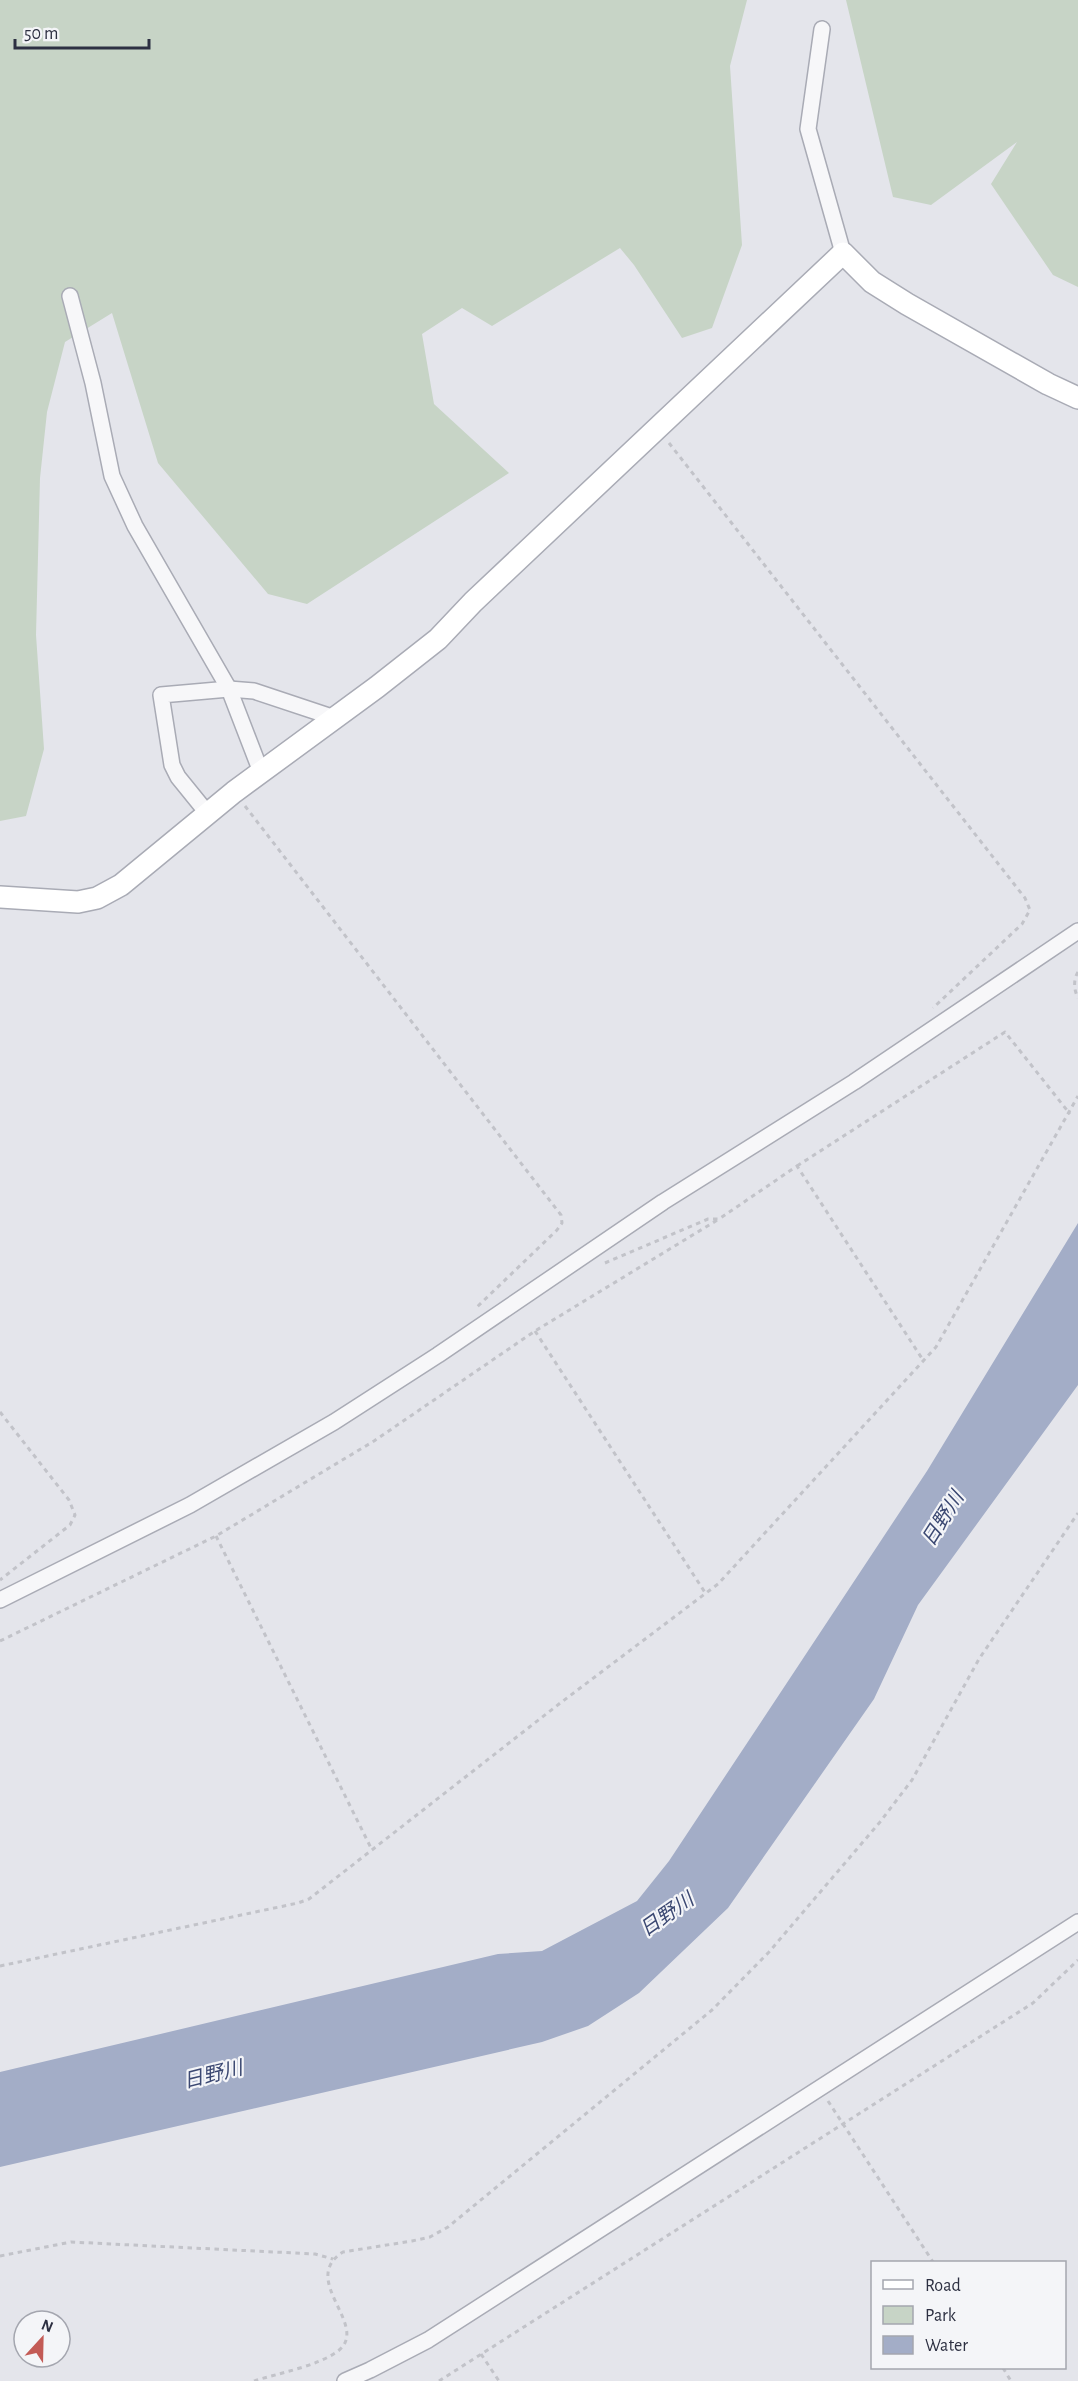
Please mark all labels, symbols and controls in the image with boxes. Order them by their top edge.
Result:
scale bar [15,12,148,50]
text: 50 m [24,25,58,43]
water label: 日野川 [919,1487,968,1550]
water label: 日野川 [637,1888,699,1940]
water label: 日野川 [181,2058,246,2092]
legend [871,2261,1066,2369]
text: Road [925,2277,961,2295]
text: Park [925,2307,957,2325]
north arrow [12,2309,72,2369]
text: N [39,2317,55,2336]
text: Water [925,2337,968,2355]

